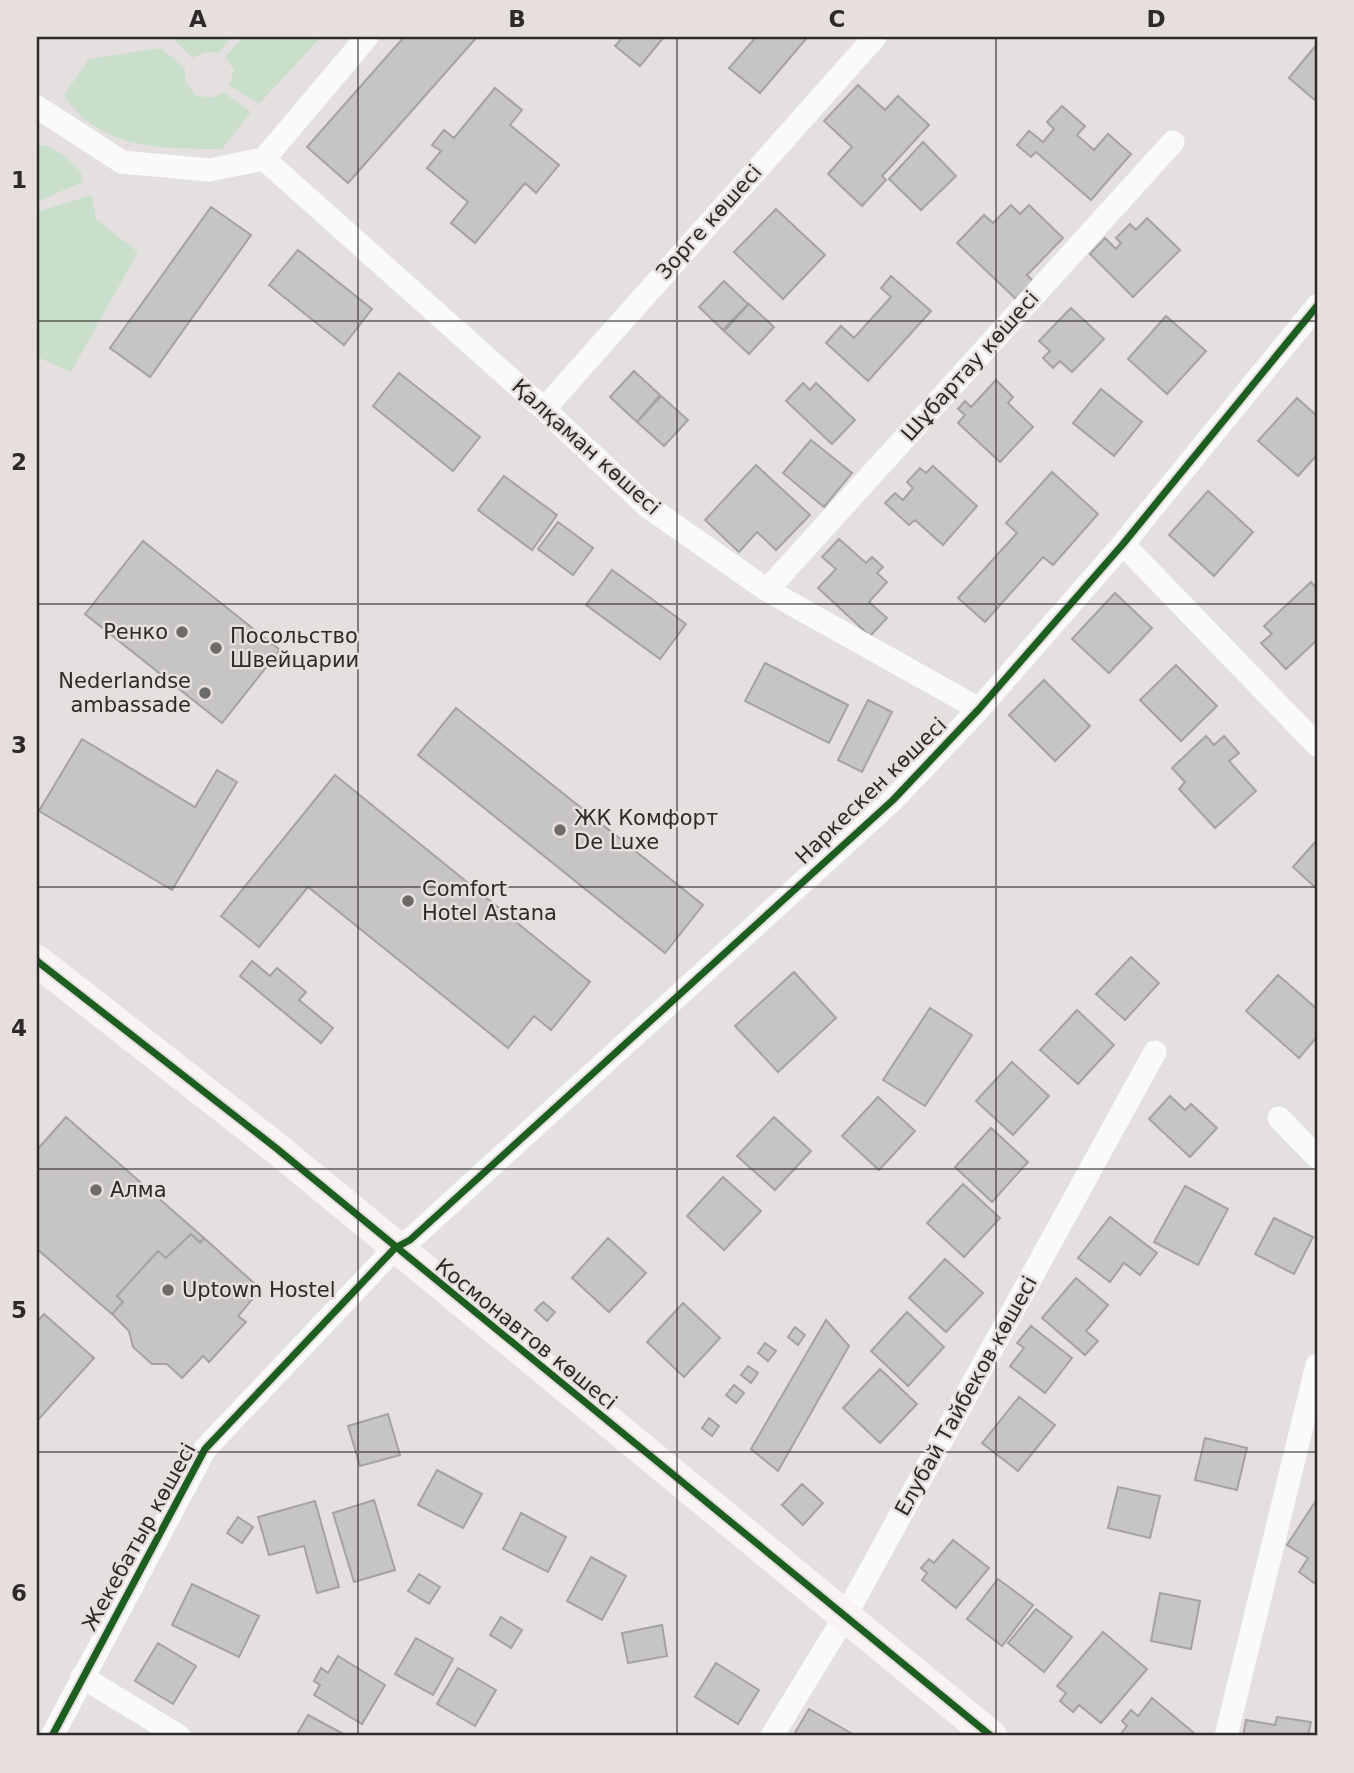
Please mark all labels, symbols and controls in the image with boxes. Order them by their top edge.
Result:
text: A [189,6,207,32]
text: B [508,6,526,32]
text: C [829,6,845,32]
text: D [1146,6,1166,32]
street label: Зорге көшесі [651,160,767,284]
text: 1 [11,167,27,193]
street label: Шұбартау көшесі [896,286,1044,446]
street label: Қалқаман көшесі [507,374,665,520]
text: 2 [11,449,27,475]
place label: Ренко [103,620,168,644]
marker: Ренко [174,624,190,640]
place label: Посольство Швейцарии [230,624,359,672]
marker: Посольство Швейцарии [208,640,224,656]
place label: Nederlandse ambassade [58,669,191,717]
marker: Nederlandse ambassade [197,685,213,701]
street label: Наркескен көшесі [791,713,951,869]
text: 3 [11,732,27,758]
place label: ЖК Комфорт De Luxe [574,806,718,854]
marker: ЖК Комфорт De Luxe [552,822,568,838]
place label: Comfort Hotel Astana [422,877,557,925]
marker: Comfort Hotel Astana [400,893,416,909]
text: 4 [11,1015,27,1041]
place label: Алма [110,1178,167,1202]
marker: Алма [88,1182,104,1198]
street label: Космонавтов көшесі [431,1254,621,1414]
street label: Елубай Тайбеков көшесі [890,1272,1042,1520]
place label: Uptown Hostel [182,1278,336,1302]
marker: Uptown Hostel [160,1282,176,1298]
text: 5 [11,1297,27,1323]
street label: Жекебатыр көшесі [77,1439,201,1635]
text: 6 [11,1580,27,1606]

